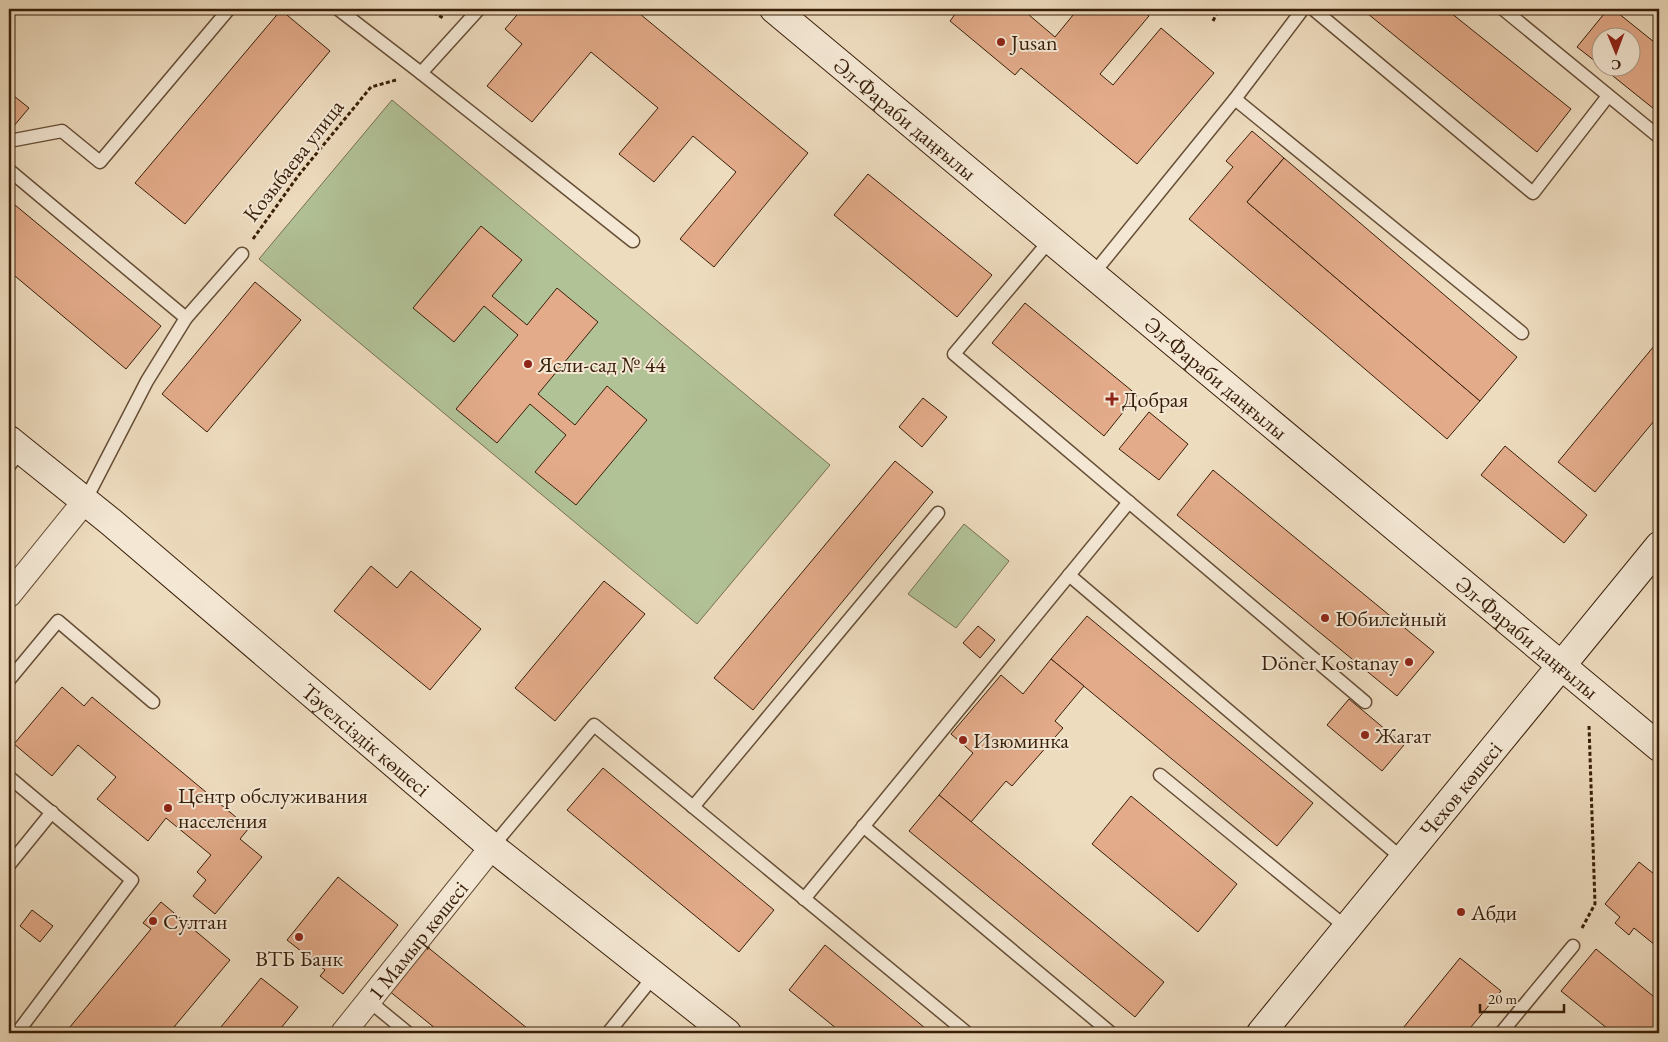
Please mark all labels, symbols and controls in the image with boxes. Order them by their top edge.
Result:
place label: Jusan [1009,28,1058,57]
north arrow [1590,28,1640,78]
marker: Jusan [995,36,1007,48]
street label: Әл-Фараби даңғылы [827,51,983,187]
text: С [1611,56,1621,74]
street label: Козыбаева улица [236,93,350,227]
street label: Әл-Фараби даңғылы [1139,310,1294,446]
place label: Ясли-сад № 44 [537,350,666,379]
marker: Ясли-сад № 44 [522,358,534,370]
place label: Добрая [1122,385,1189,414]
marker: Добрая [1106,393,1118,405]
street label: Әл-Фараби даңғылы [1450,570,1605,706]
place label: Юбилейный [1335,604,1447,633]
marker: Юбилейный [1319,612,1331,624]
place label: Döner Kostanay [1261,648,1399,677]
marker: Döner Kostanay [1403,656,1415,668]
street label: Тәуелсіздік көшесі [295,677,436,803]
place label: Жагат [1374,721,1431,750]
place label: Изюминка [973,726,1069,755]
marker: Жагат [1359,729,1371,741]
marker: Изюминка [957,734,969,746]
street label: Чехов көшесі [1413,735,1509,843]
place label: Центр обслуживания населения [178,781,368,835]
marker: Центр обслуживания населения [162,802,174,814]
street label: 1 Мамыр көшесі [361,875,474,1006]
place label: Абди [1470,898,1518,927]
marker: Абди [1455,906,1467,918]
place label: Султан [163,907,228,936]
marker: Султан [147,915,159,927]
marker: ВТБ Банк [293,931,305,943]
place label: ВТБ Банк [255,944,344,973]
scale bar [1480,982,1564,1014]
text: 20 m [1488,989,1517,1008]

